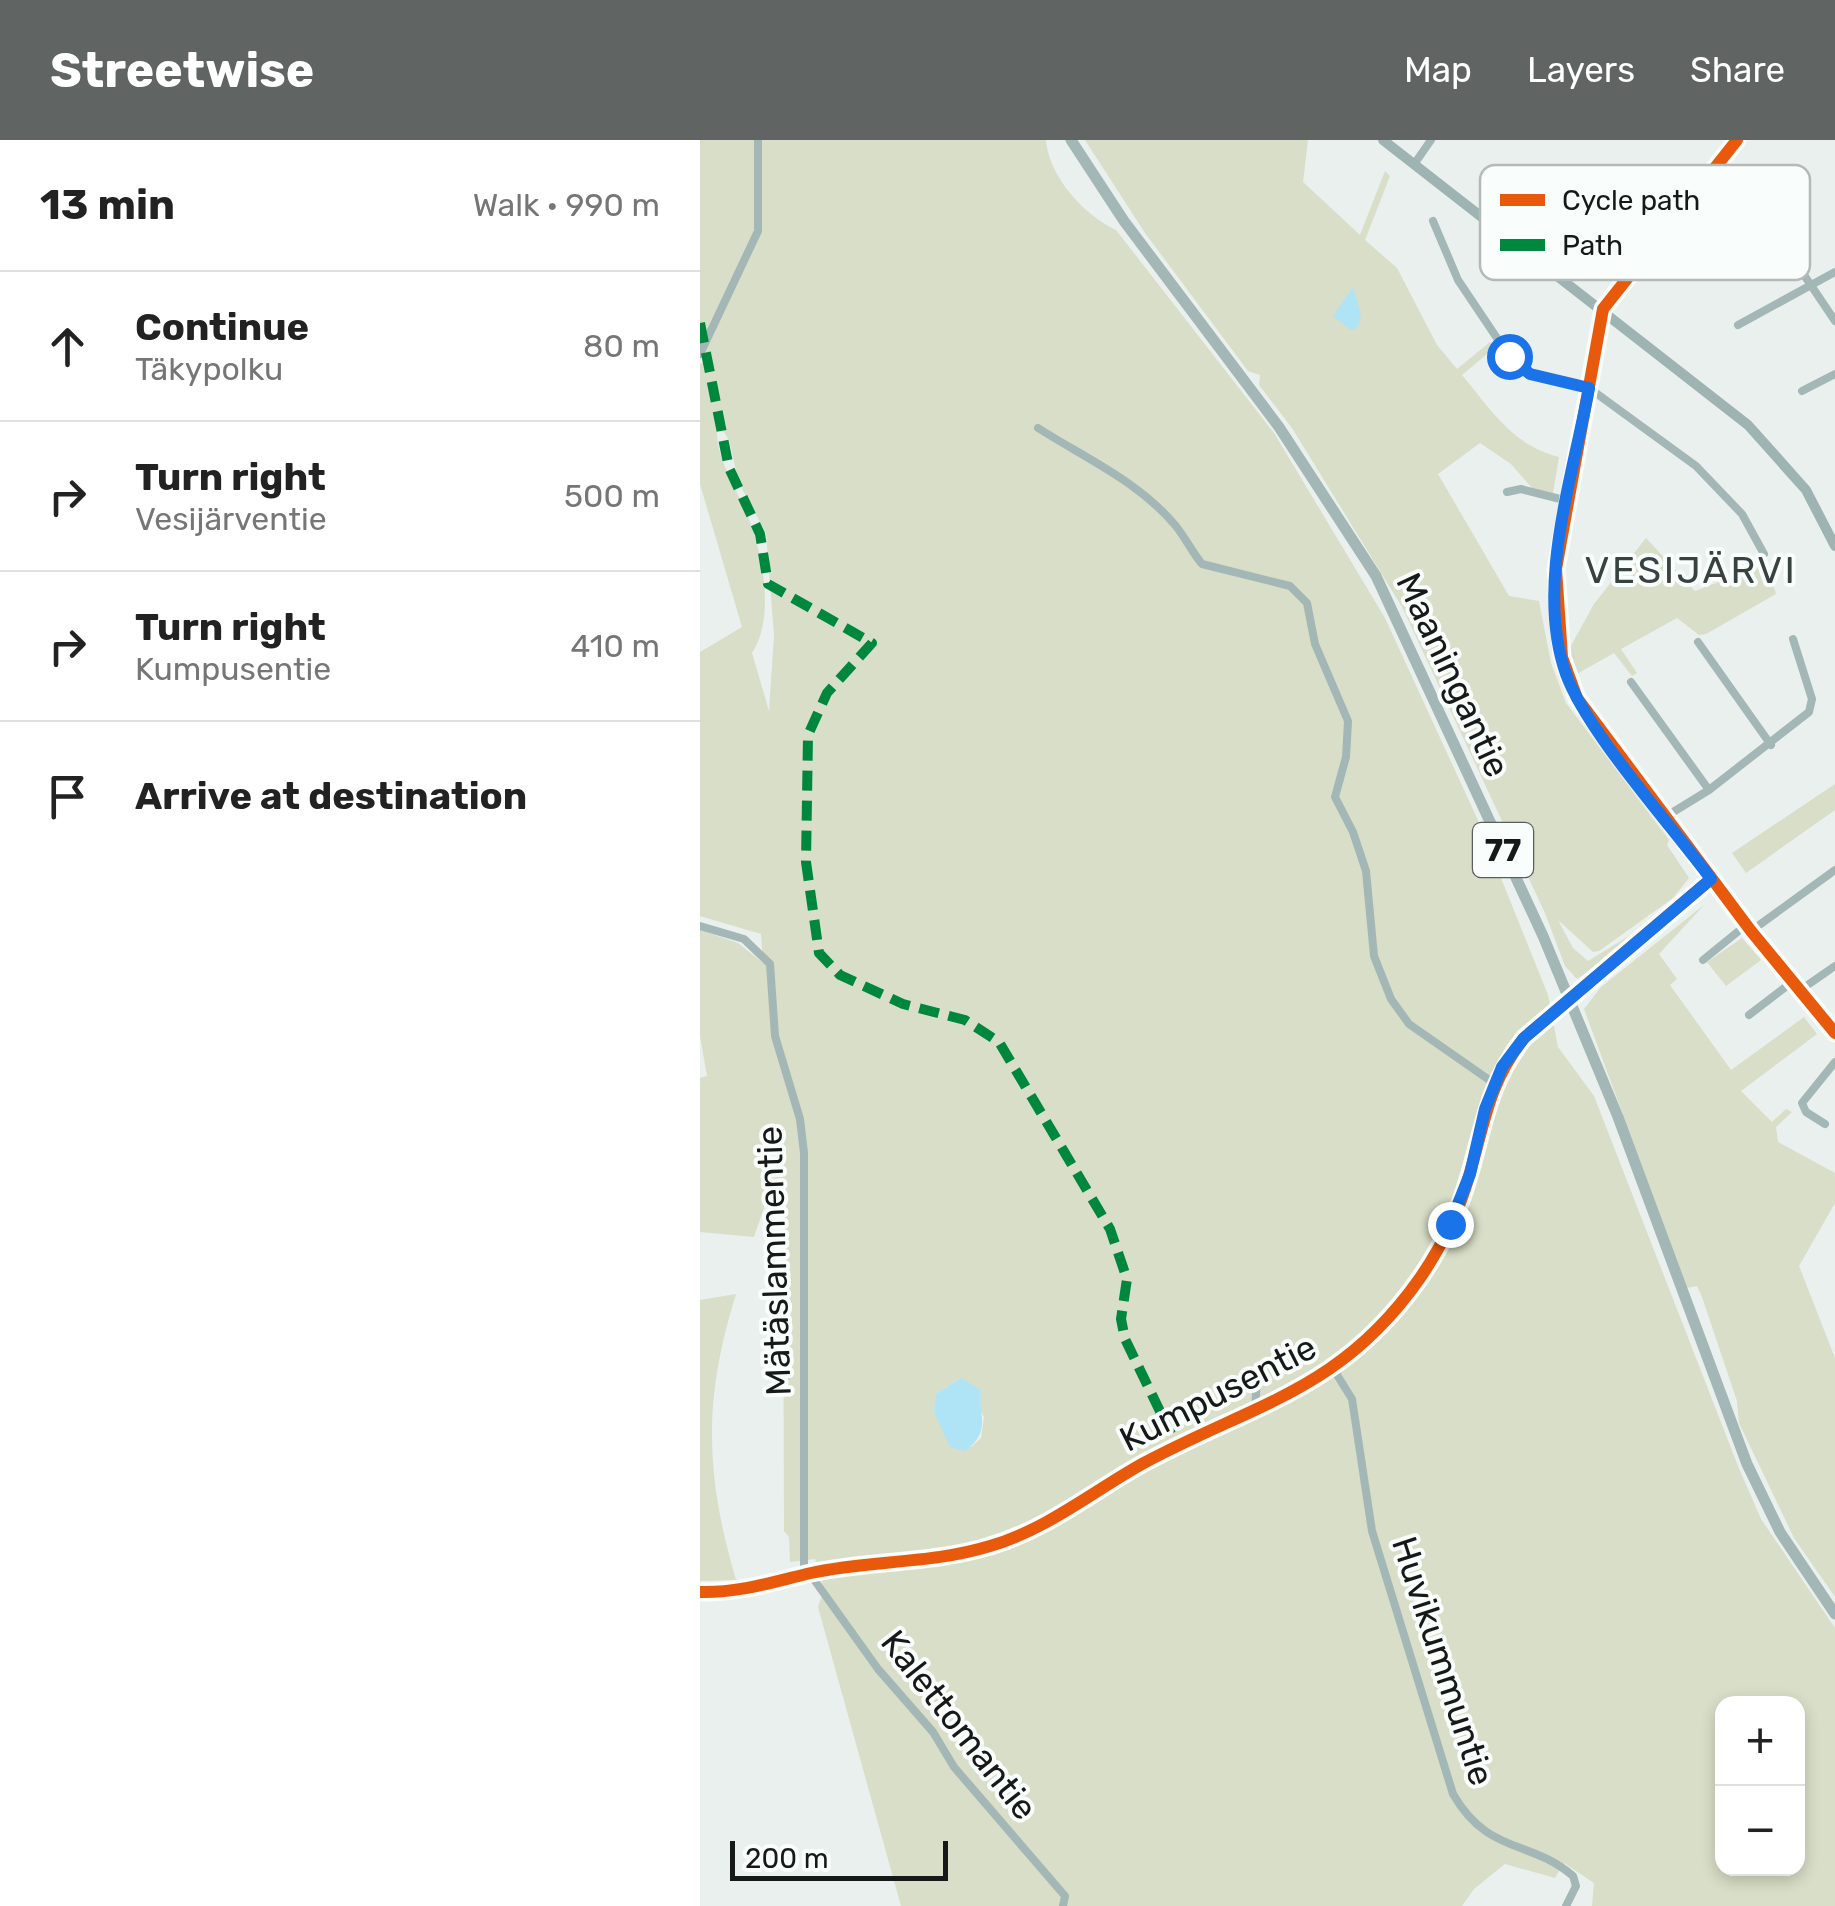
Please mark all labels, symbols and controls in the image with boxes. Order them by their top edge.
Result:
text: Streetwise [50,42,314,99]
text: Map [1404,49,1472,91]
text: Layers [1527,49,1635,91]
text: Share [1690,49,1785,91]
legend [1480,165,1810,280]
text: 13 min [40,180,175,230]
text: Cycle path [1562,184,1700,217]
text: Walk · 990 m [473,186,660,224]
text: Path [1562,229,1623,262]
text: Continue [135,304,309,350]
icon: ahead [40,319,95,374]
text: 80 m [583,327,660,365]
route start [1487,334,1533,380]
text: Täkypolku [135,350,283,388]
text: Turn right [135,454,326,500]
icon: right [40,469,95,524]
text: 500 m [564,477,660,515]
text: Vesijärventie [135,500,327,538]
district label: VESIJÄRVI [1585,547,1797,593]
street label: Maaningantie [1387,566,1519,784]
text: Turn right [135,604,326,650]
icon: right [40,619,95,674]
text: 410 m [570,627,660,665]
text: Kumpusentie [135,650,331,688]
icon: arrive [40,769,95,824]
text: Arrive at destination [135,773,527,819]
road number: 77 [1473,823,1533,877]
street label: Mätäslammentie [748,1125,800,1397]
route end [1428,1202,1474,1248]
street label: Kumpusentie [1113,1326,1323,1460]
street label: Huvikummuntie [1383,1531,1503,1791]
street label: Kalettomantie [872,1622,1046,1828]
map controls [1715,1696,1805,1876]
button: + [1715,1696,1805,1786]
button: − [1715,1786,1805,1876]
scale bar [730,1836,948,1880]
text: 200 m [745,1842,829,1875]

